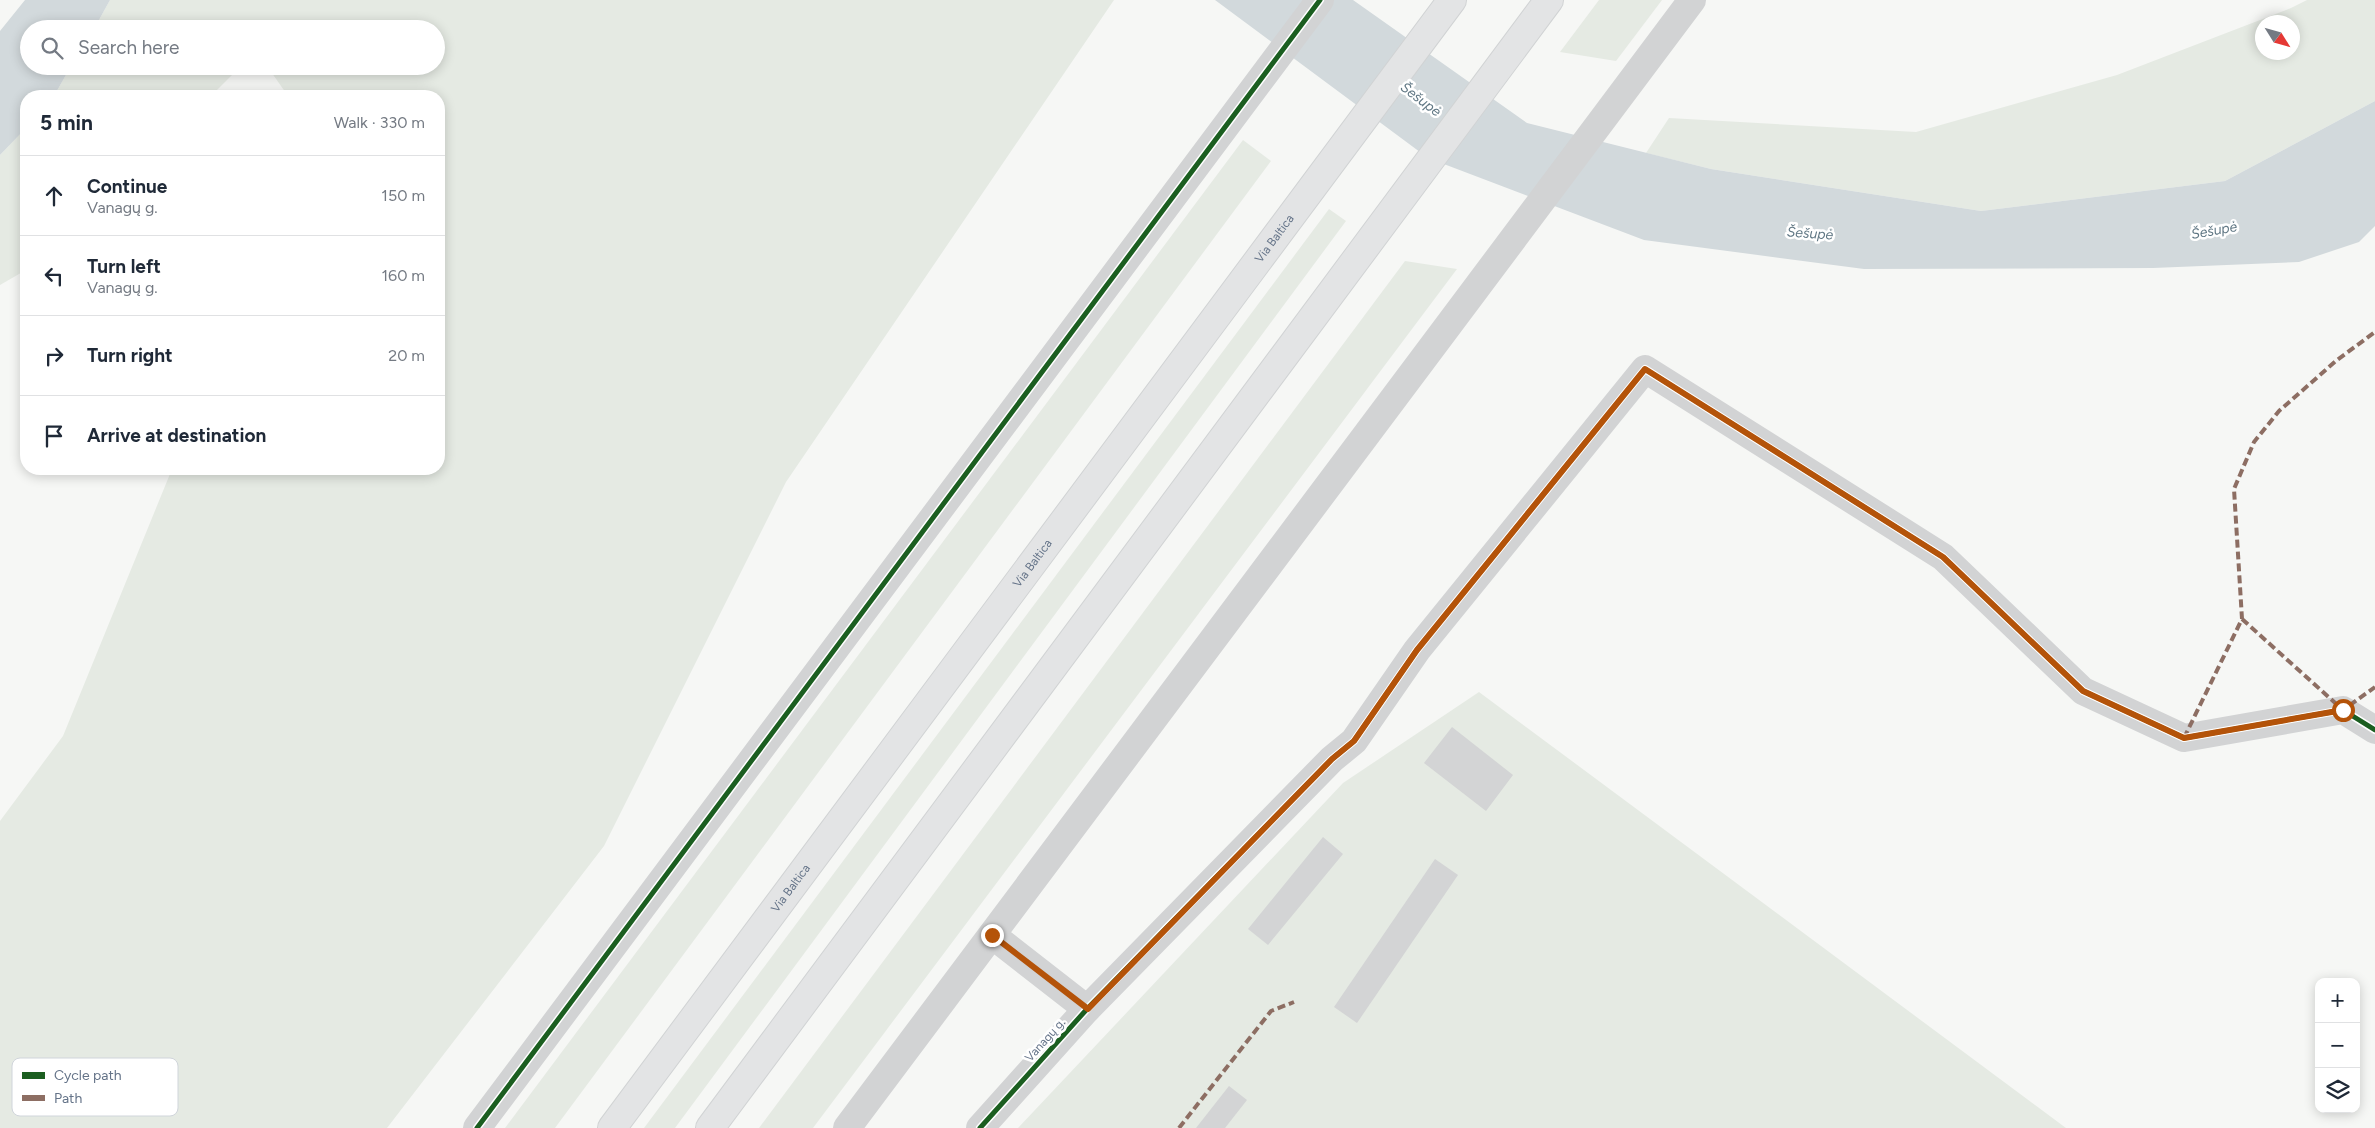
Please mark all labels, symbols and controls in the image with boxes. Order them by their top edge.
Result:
north arrow [2255,15,2300,60]
search box [20,20,445,75]
icon: search [38,34,66,62]
text: Search here [78,36,180,59]
water label: Šešupė [1397,79,1445,120]
text: 5 min [40,110,93,135]
text: Walk · 330 m [334,113,425,132]
text: Continue [87,175,167,198]
icon: ahead [40,182,68,210]
text: 150 m [381,186,425,205]
text: Vanagų g. [87,198,158,217]
street label: Via Baltica [1252,212,1297,265]
water label: Šešupė [2190,218,2239,243]
water label: Šešupė [1786,223,1834,244]
text: Turn left [87,255,161,278]
icon: left [40,262,68,290]
text: 160 m [382,266,425,285]
text: Vanagų g. [87,278,158,297]
icon: right [40,342,68,370]
text: Turn right [87,344,173,367]
text: 20 m [388,346,425,365]
icon: arrive [40,422,68,450]
text: Arrive at destination [87,424,266,447]
street label: Via Baltica [1010,537,1055,590]
route start [2332,699,2355,722]
street label: Via Baltica [768,861,813,915]
route end [981,924,1004,947]
map controls [2315,978,2360,1113]
button: + [2315,978,2360,1023]
street label: Vanagų g. [1022,1016,1068,1064]
button: − [2315,1023,2360,1068]
legend [12,1058,178,1116]
text: Cycle path [54,1067,122,1084]
button: layers [2315,1068,2360,1113]
text: Path [54,1090,82,1107]

